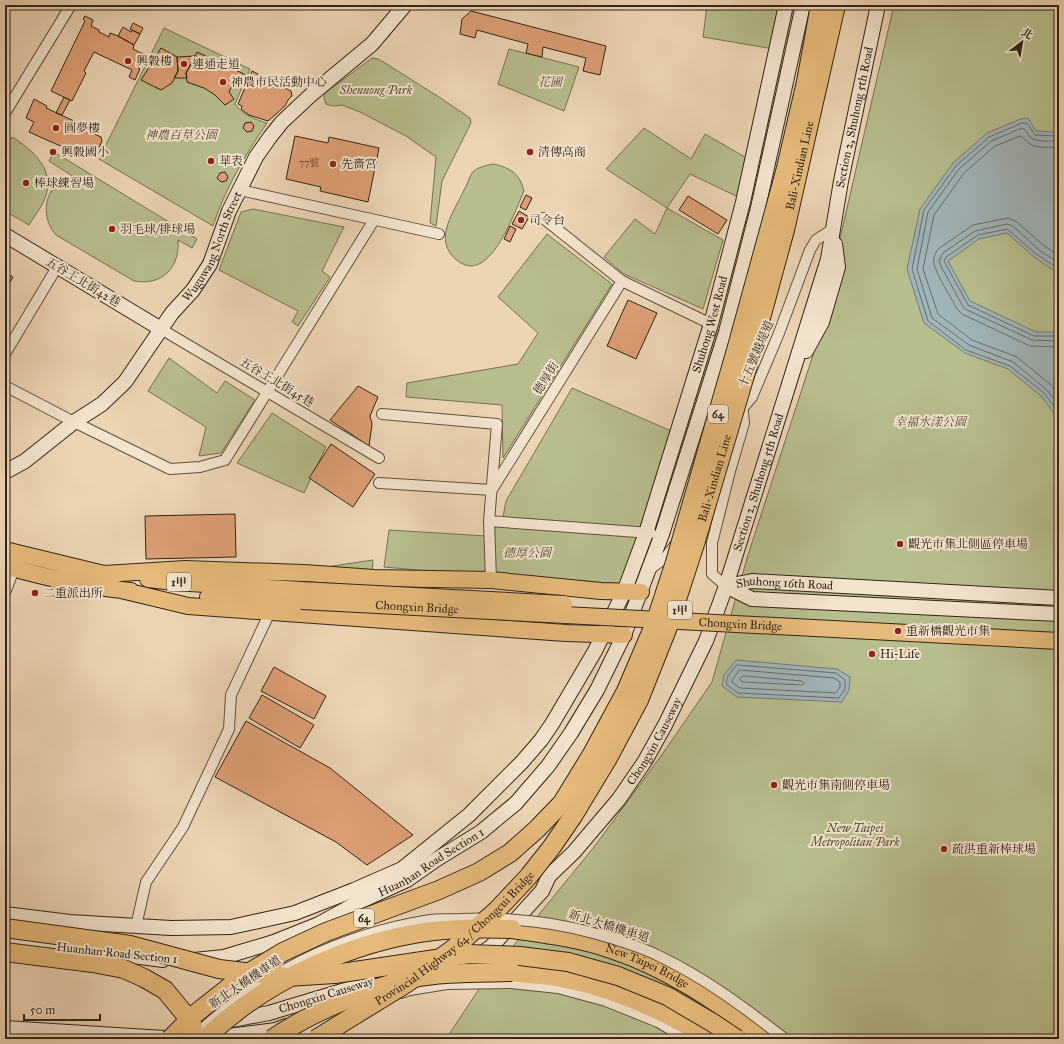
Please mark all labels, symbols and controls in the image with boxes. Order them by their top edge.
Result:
north arrow [1002,22,1042,62]
text: 北 [1019,25,1035,42]
street label: Section 2, Shuhong 5th Road [833,46,876,189]
place label: 興穀樓 [136,54,172,68]
marker: 興穀樓 [123,56,133,66]
place label: 連通走道 [192,57,240,71]
marker: 連通走道 [179,59,189,69]
place label: 神農市民活動中心 [231,75,327,89]
park label: 花圃 [538,75,564,89]
marker: 神農市民活動中心 [218,77,228,87]
park label: Shennong Park [339,83,413,97]
street label: Bali-Xindian Line [783,120,816,211]
place label: 圓夢樓 [64,121,100,135]
marker: 圓夢樓 [51,123,61,133]
park label: 神農百草公園 [145,128,219,142]
place label: 興穀國小 [61,145,109,159]
place label: 清傳高商 [538,145,586,159]
marker: 興穀國小 [48,147,58,157]
marker: 清傳高商 [525,147,535,157]
place label: 華表 [219,154,243,168]
marker: 華表 [206,156,216,166]
house number: 77號 [299,157,319,169]
place label: 先嗇宮 [341,157,377,171]
marker: 先嗇宮 [328,159,338,169]
place label: 棒球練習場 [34,176,94,190]
marker: 棒球練習場 [21,178,31,188]
street label: Wuguwang North Street [179,188,245,304]
place label: 司令台 [529,213,565,227]
marker: 司令台 [516,215,526,225]
place label: 羽毛球/排球場 [120,222,195,236]
marker: 羽毛球/排球場 [107,224,117,234]
street label: 五谷王北街42巷 [43,254,123,310]
street label: Shuhong West Road [689,274,730,375]
street label: 十五號越堤道 [735,318,777,390]
street label: 五谷王北街45巷 [237,354,317,410]
street label: 德厚街 [531,358,562,397]
road number: 64 [708,405,728,423]
street label: Section 2, Shuhong 5th Road [730,412,786,553]
park label: 幸福水漾公園 [894,415,968,429]
street label: Bali-Xindian Line [695,433,734,524]
place label: 觀光市集北側區停車場 [908,537,1028,551]
marker: 觀光市集北側區停車場 [895,539,905,549]
park label: 德厚公園 [503,546,553,560]
road number: 1甲 [167,573,191,591]
street label: Shuhong 16th Road [735,574,833,592]
place label: 二重派出所 [43,586,103,600]
marker: 二重派出所 [30,588,40,598]
street label: Chongxin Bridge [375,598,459,617]
road number: 1甲 [668,601,692,619]
street label: Chongxin Bridge [698,615,782,634]
place label: 重新橋觀光市集 [906,624,990,638]
marker: 重新橋觀光市集 [893,626,903,636]
place label: Hi-Life [880,647,920,661]
marker: Hi-Life [867,649,877,659]
street label: Chongxin Causeway [624,695,685,788]
place label: 觀光市集南側停車場 [782,778,890,792]
marker: 觀光市集南側停車場 [769,780,779,790]
park label: New Taipei Metropolitan Park [809,821,900,850]
street label: Huanhan Road Section 1 [376,825,487,899]
place label: 疏洪重新棒球場 [952,842,1036,856]
marker: 疏洪重新棒球場 [939,844,949,854]
street label: Provincial Highway 64 / Chongcui Bridge [372,868,537,1008]
street label: 新北大橋機車道 [567,907,651,945]
road number: 64 [354,909,374,927]
street label: Huanhan Road Section 1 [56,940,178,966]
street label: New Taipei Bridge [604,941,692,991]
street label: 新北大橋機車道 [206,953,284,1011]
street label: Chongxin Causeway [277,974,376,1017]
scale bar [24,996,100,1022]
text: 50 m [30,1003,55,1017]

